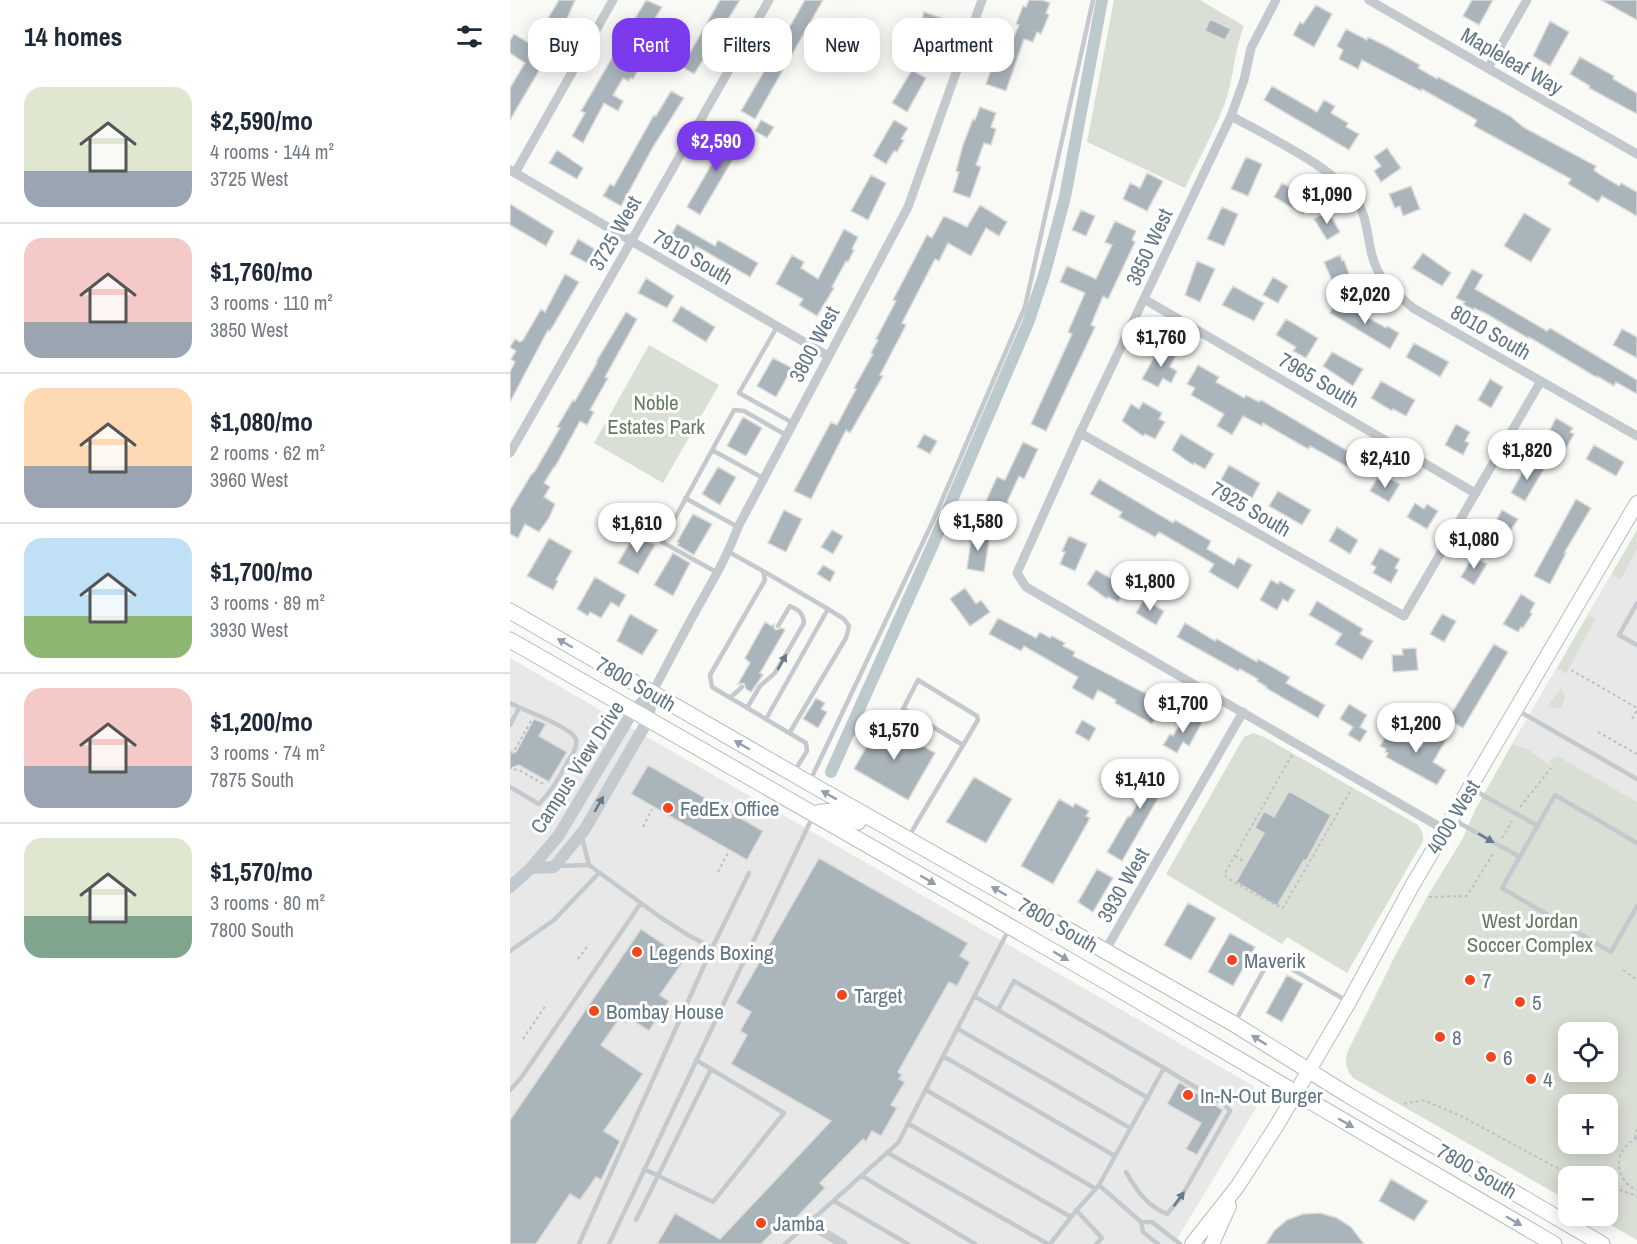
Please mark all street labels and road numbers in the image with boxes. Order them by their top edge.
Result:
street label: Mapleleaf Way [1456,20,1569,102]
street label: 3725 West [582,190,648,276]
street label: 3850 West [1119,204,1180,290]
street label: 7910 South [648,222,738,292]
street label: 8010 South [1446,297,1536,367]
street label: 3800 West [782,301,846,387]
street label: 7965 South [1274,345,1364,415]
street label: 7925 South [1206,474,1296,544]
street label: 7800 South [591,649,681,719]
street label: Campus View Drive [523,695,631,839]
street label: 4000 West [1419,774,1487,860]
street label: 3930 West [1090,842,1156,928]
street label: 7800 South [1013,890,1103,960]
street label: 7800 South [1432,1136,1522,1206]

